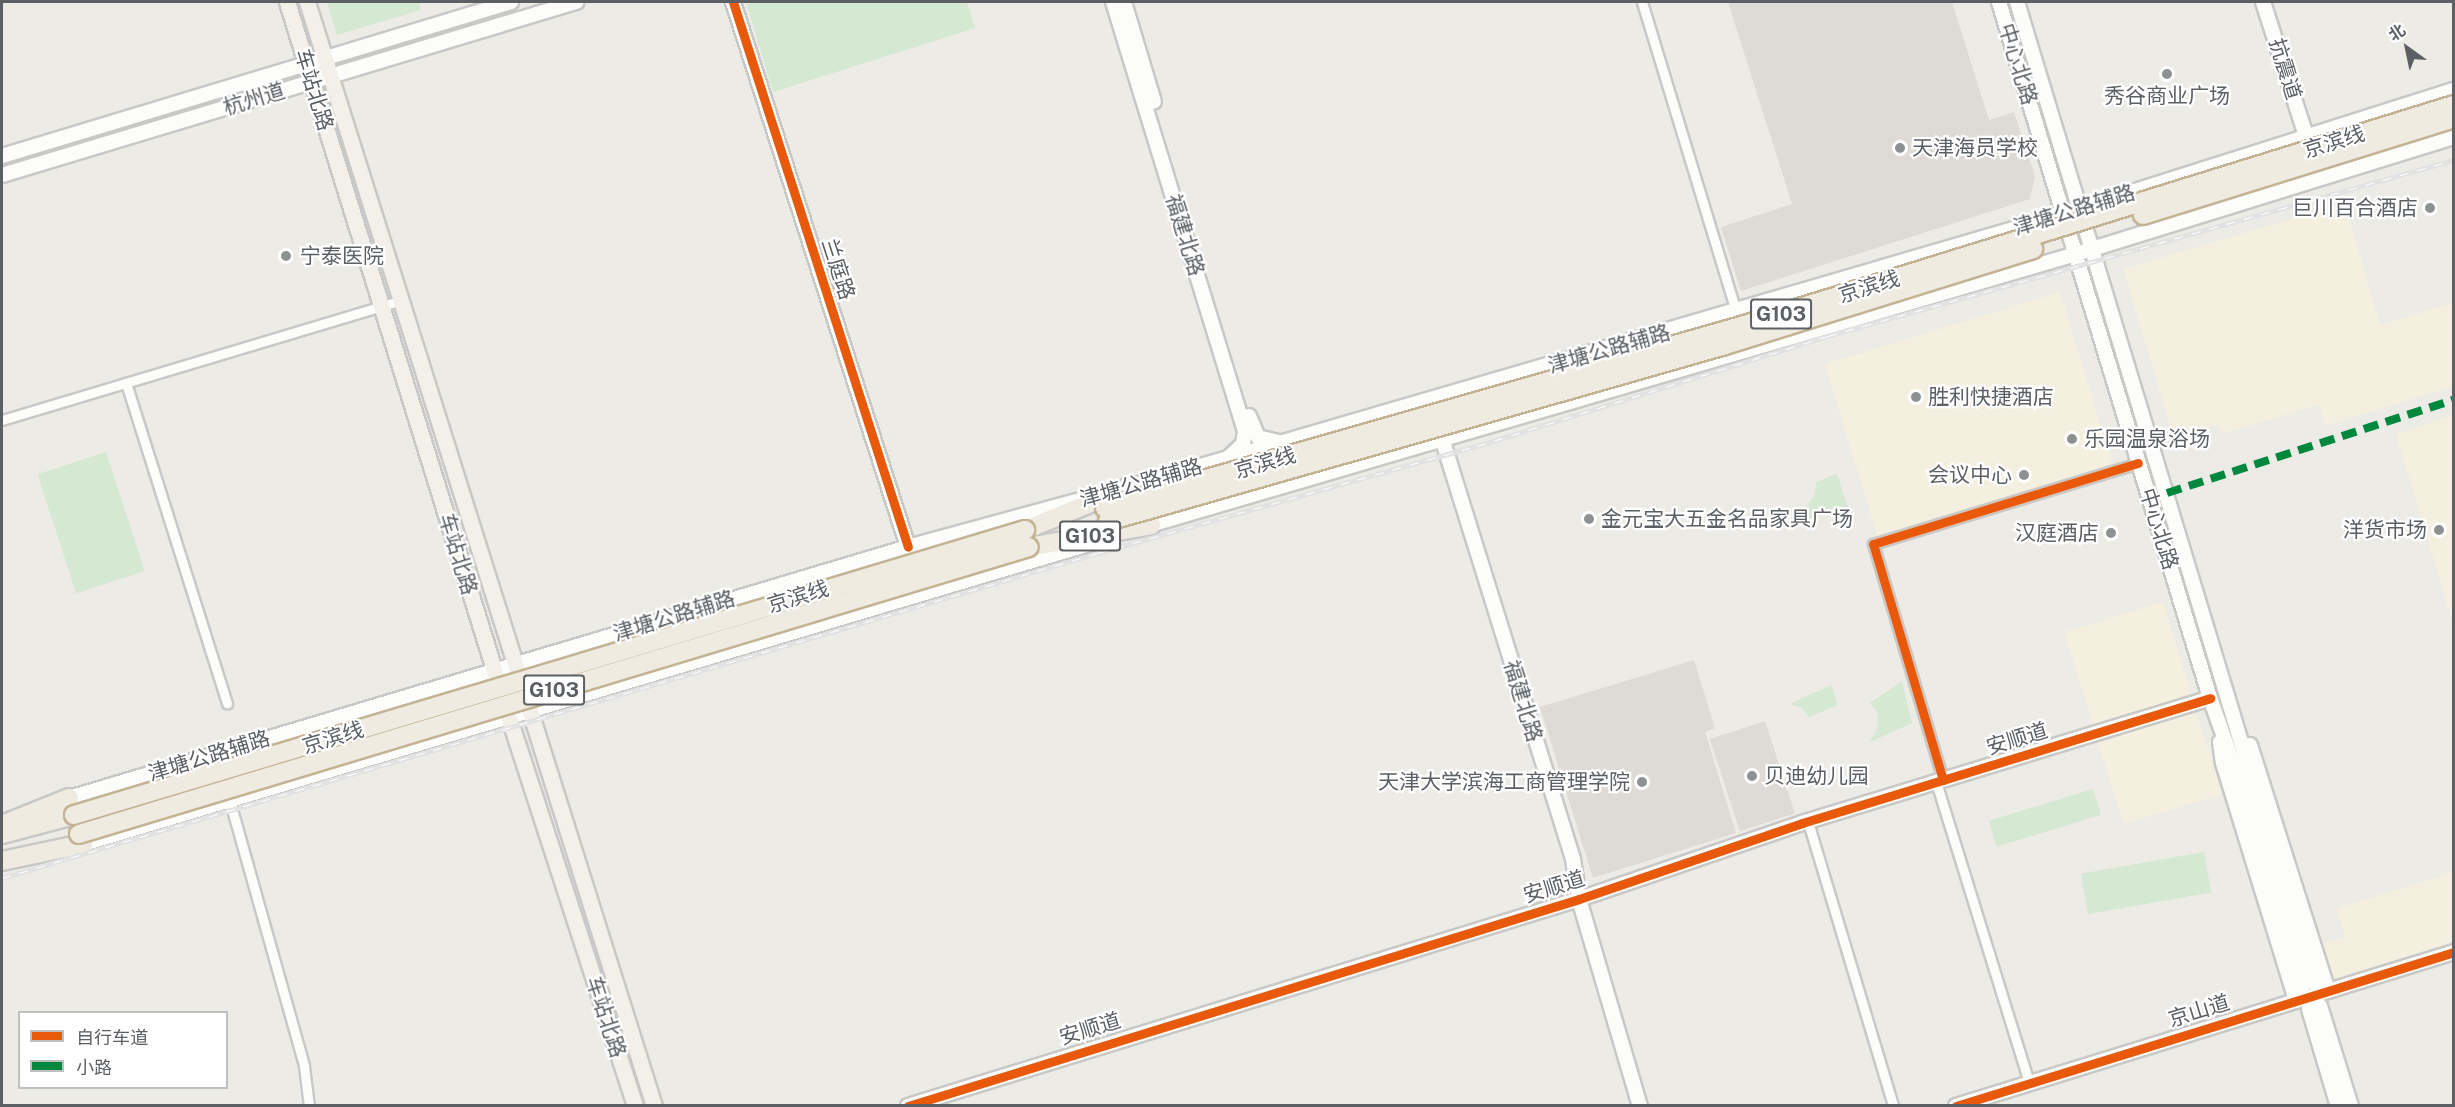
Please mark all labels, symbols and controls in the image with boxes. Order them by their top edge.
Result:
north arrow [2377,18,2437,78]
street label: 中心北路 [1994,20,2042,108]
text: 北 [2385,20,2409,45]
street label: 抗震道 [2264,35,2306,103]
street label: 车站北路 [290,46,338,134]
marker: 秀谷商业广场 [2160,67,2174,81]
street label: 杭州道 [220,78,288,120]
place label: 秀谷商业广场 [2104,83,2230,109]
street label: 京滨线 [2300,121,2368,163]
place label: 天津海员学校 [1912,135,2038,161]
marker: 天津海员学校 [1893,141,1907,155]
street label: 津塘公路辅路 [2010,180,2138,240]
street label: 福建北路 [1161,191,1209,279]
place label: 巨川百合酒店 [2292,195,2418,221]
marker: 巨川百合酒店 [2423,201,2437,215]
street label: 兰庭路 [816,235,860,303]
place label: 宁泰医院 [300,243,384,269]
marker: 宁泰医院 [277,247,295,265]
street label: 京滨线 [1835,266,1903,308]
road number: G103 [1750,297,1812,331]
street label: 津塘公路辅路 [1545,320,1673,378]
place label: 胜利快捷酒店 [1928,384,2054,410]
marker: 胜利快捷酒店 [1909,390,1923,404]
place label: 乐园温泉浴场 [2084,426,2210,452]
marker: 乐园温泉浴场 [2065,432,2079,446]
street label: 京滨线 [1231,442,1299,484]
street label: 津塘公路辅路 [1077,454,1205,512]
place label: 会议中心 [1928,462,2012,488]
marker: 会议中心 [2017,468,2031,482]
street label: 中心北路 [2135,485,2183,573]
place label: 金元宝大五金名品家具广场 [1601,506,1853,532]
street label: 车站北路 [434,510,482,598]
marker: 金元宝大五金名品家具广场 [1582,512,1596,526]
place label: 洋货市场 [2343,517,2427,543]
road number: G103 [1058,519,1122,553]
place label: 汉庭酒店 [2015,520,2099,546]
marker: 洋货市场 [2432,523,2446,537]
marker: 汉庭酒店 [2104,526,2118,540]
street label: 京滨线 [764,576,832,618]
street label: 津塘公路辅路 [610,586,738,646]
street label: 福建北路 [1499,657,1547,745]
road number: G103 [522,673,586,707]
street label: 京滨线 [299,717,367,759]
street label: 安顺道 [1983,718,2051,760]
street label: 津塘公路辅路 [145,726,273,786]
place label: 贝迪幼儿园 [1764,763,1869,789]
place label: 天津大学滨海工商管理学院 [1378,769,1630,795]
marker: 贝迪幼儿园 [1745,769,1759,783]
marker: 天津大学滨海工商管理学院 [1635,775,1649,789]
street label: 安顺道 [1520,866,1588,908]
street label: 车站北路 [581,973,631,1061]
street label: 京山道 [2165,990,2233,1032]
street label: 安顺道 [1056,1008,1124,1050]
legend [18,1011,228,1089]
text: 自行车道 [76,1027,148,1048]
text: 小路 [76,1057,112,1078]

